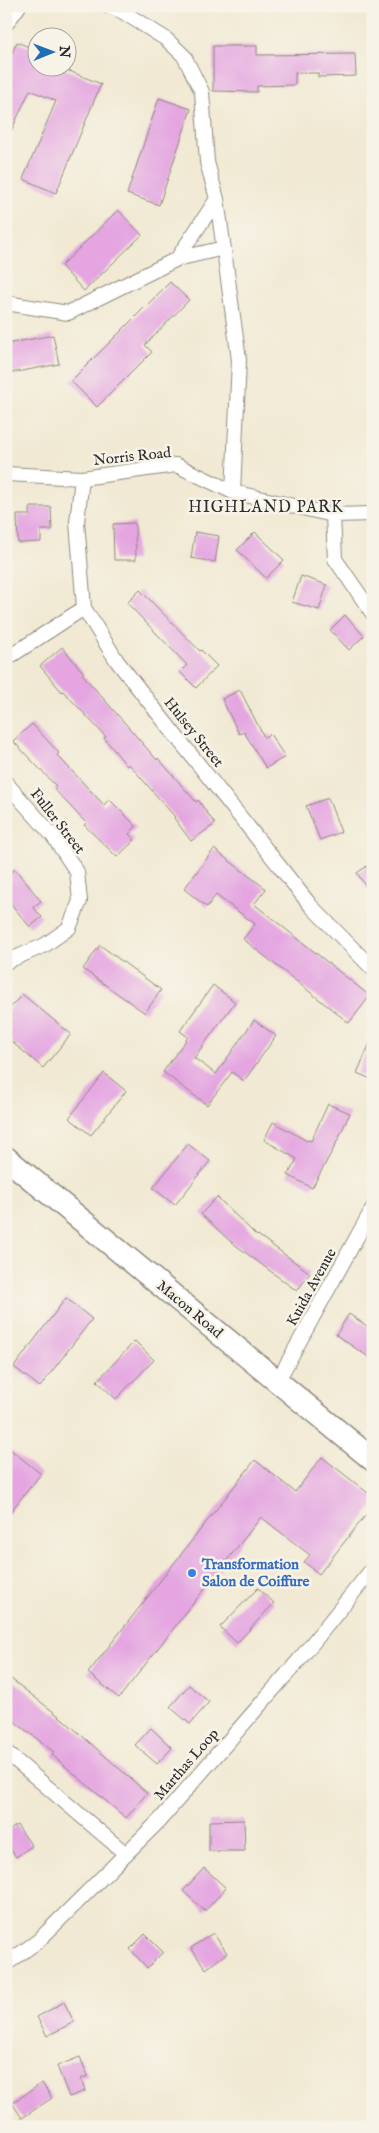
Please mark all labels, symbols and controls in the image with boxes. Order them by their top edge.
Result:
north arrow [28,28,78,78]
text: N [55,45,73,58]
street label: Norris Road [92,443,173,470]
district label: HIGHLAND PARK [188,498,344,518]
street label: Hulsey Street [160,693,228,771]
street label: Fuller Street [26,785,89,858]
street label: Kuida Avenue [282,1245,341,1330]
street label: Macon Road [153,1276,227,1343]
place label: Transformation Salon de Coiffure [201,1555,310,1591]
marker: Transformation Salon de Coiffure [186,1567,198,1579]
street label: Marthas Loop [150,1724,223,1804]

